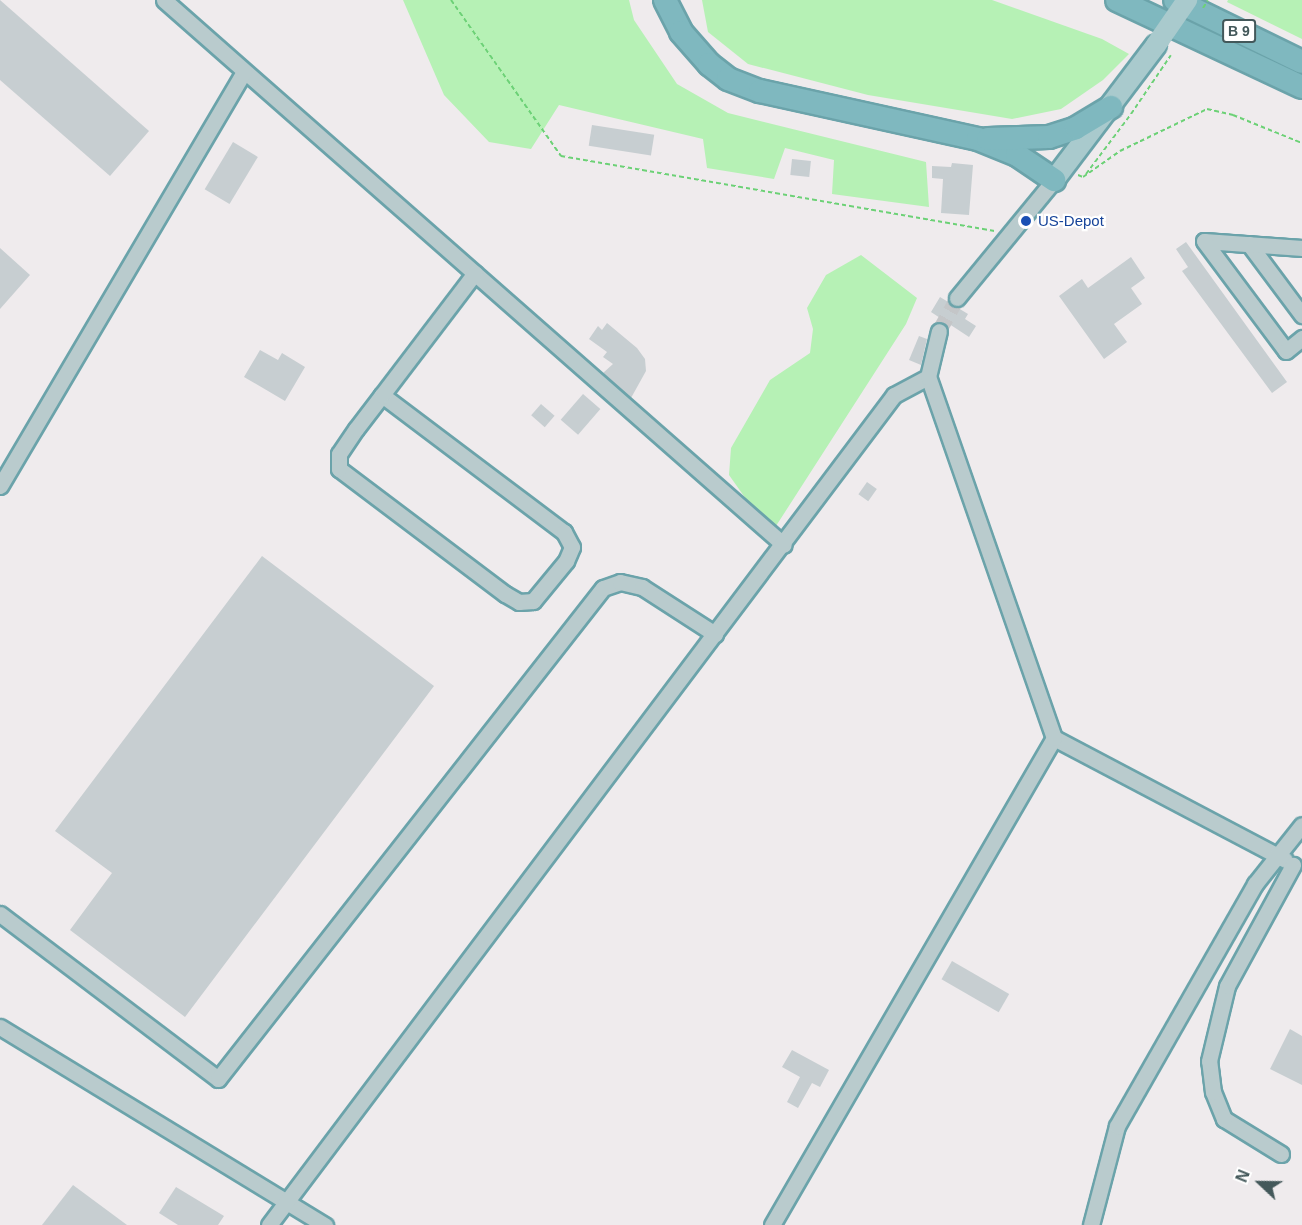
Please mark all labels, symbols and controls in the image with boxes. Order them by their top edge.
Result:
road number: B 9 [1221,20,1257,42]
place label: US-Depot [1038,212,1104,230]
marker: US-Depot [1019,214,1033,228]
north arrow [1230,1153,1290,1213]
text: N [1233,1168,1253,1185]

